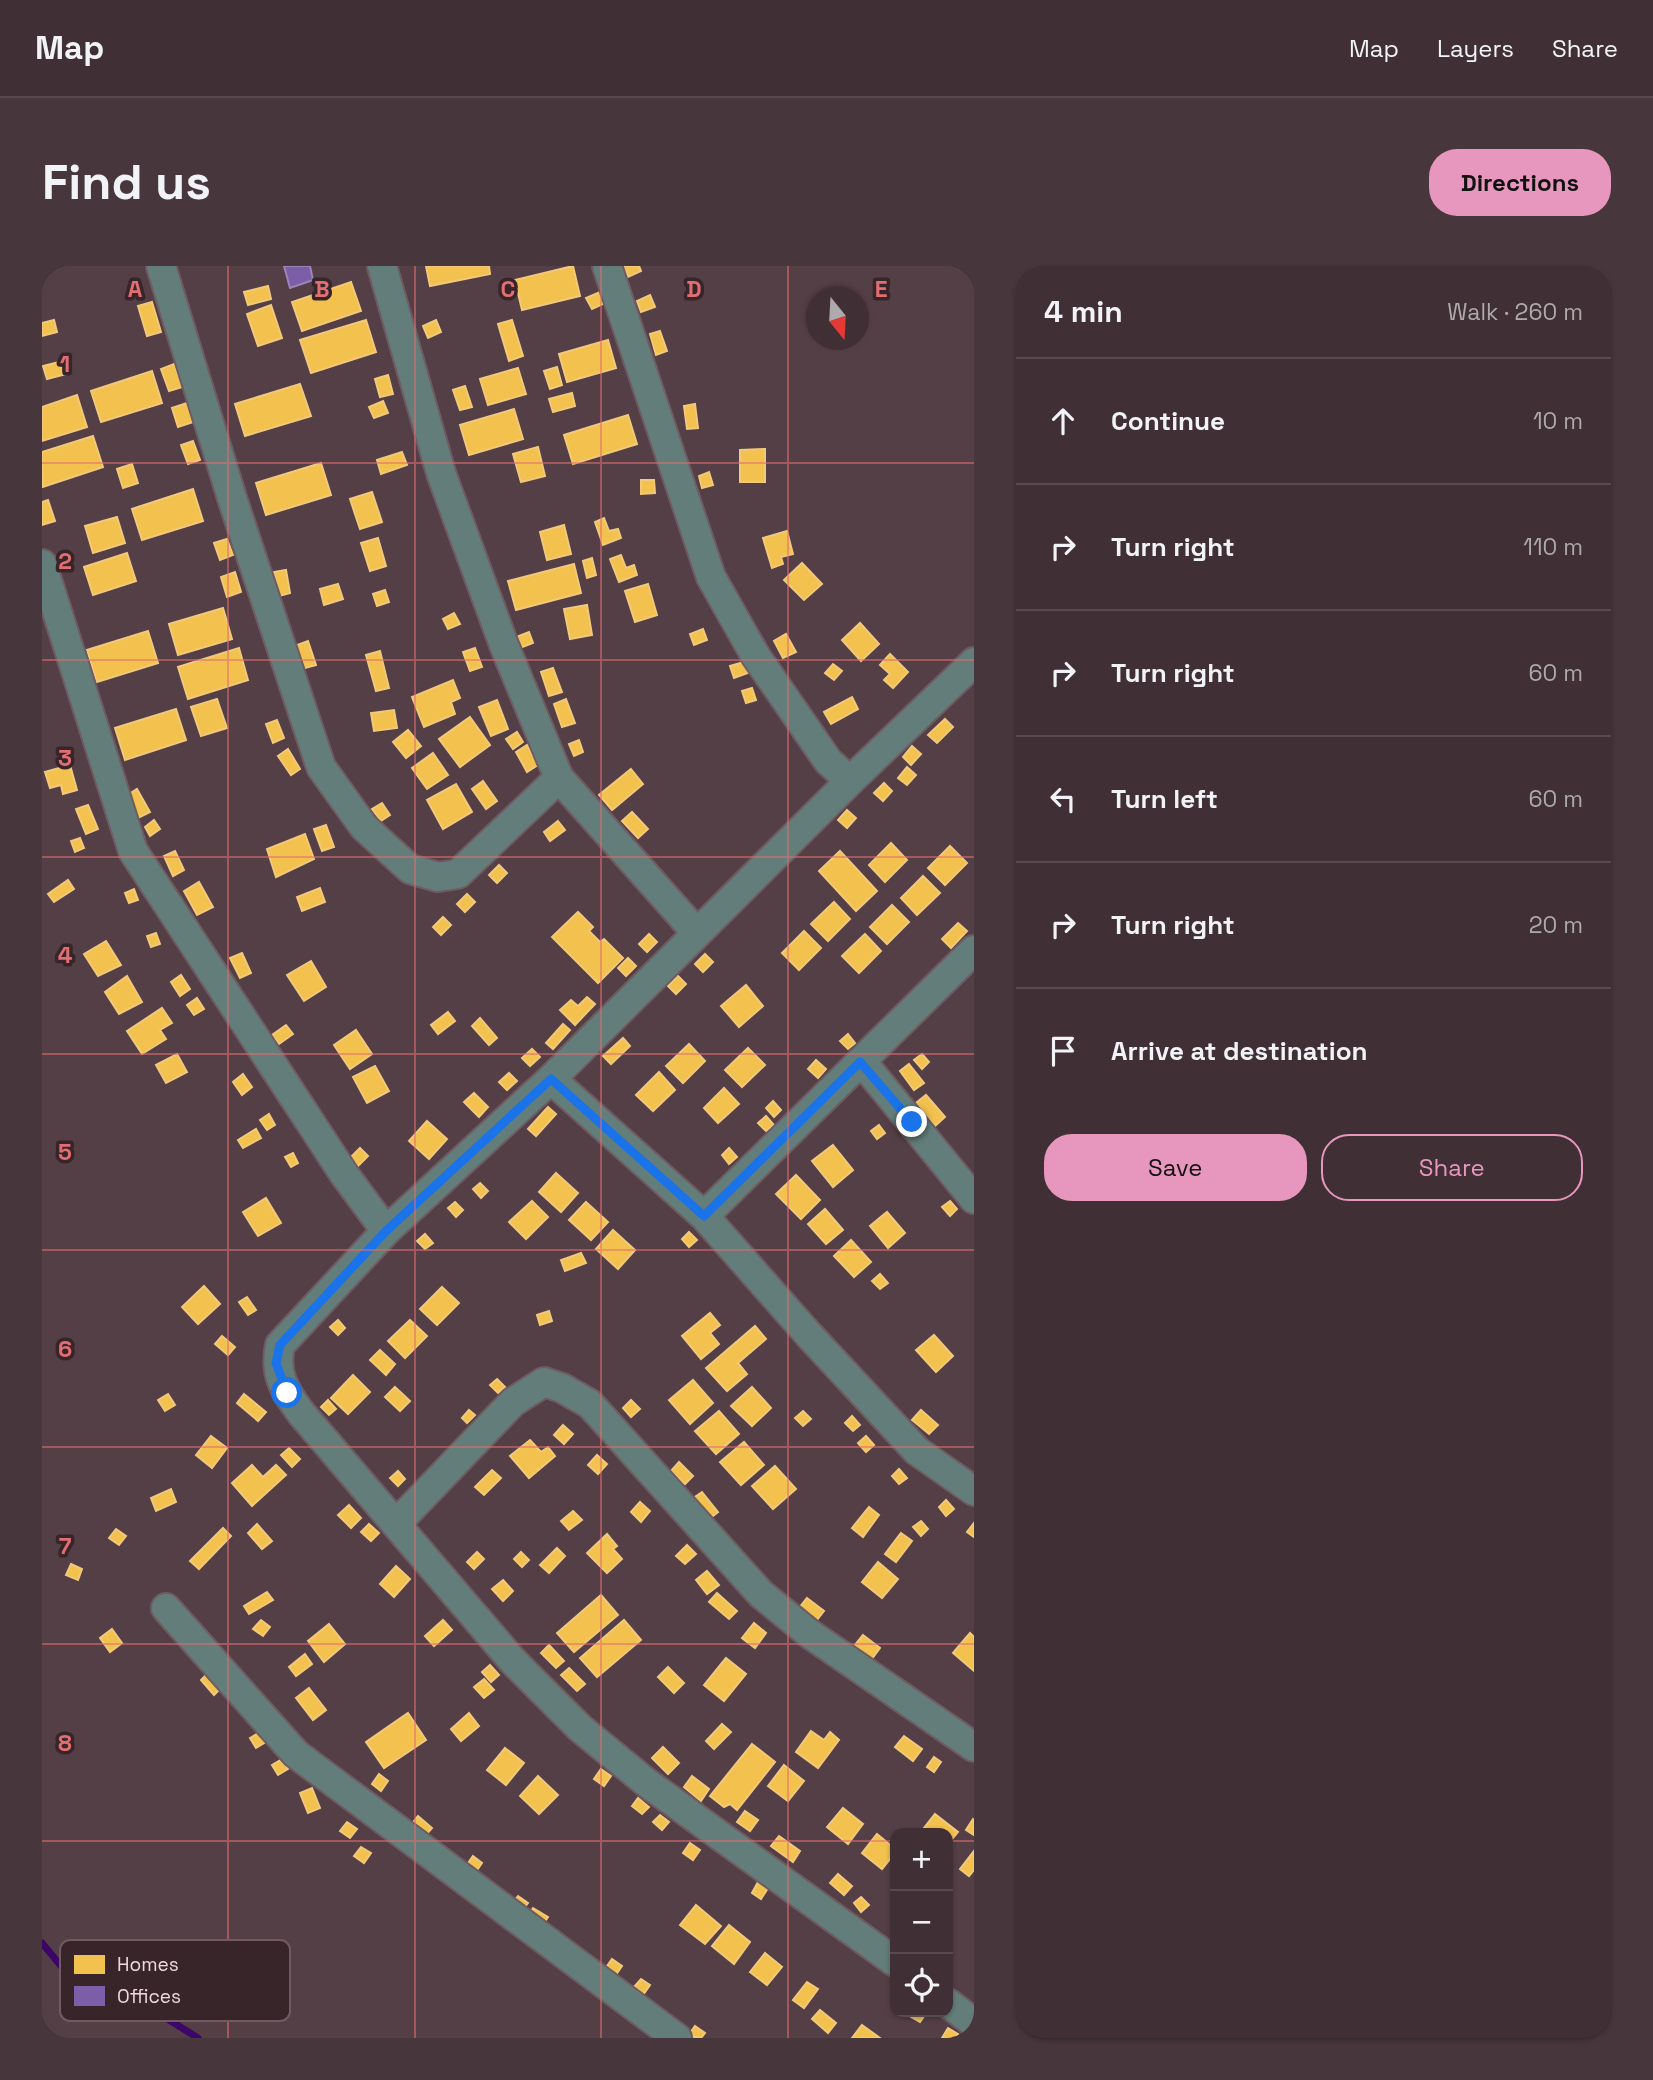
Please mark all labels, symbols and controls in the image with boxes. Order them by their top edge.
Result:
text: Map [35,27,104,69]
text: Map [1349,33,1399,64]
text: Layers [1437,33,1514,64]
text: Share [1552,33,1618,64]
button: Directions [1429,149,1611,216]
text: Find us [42,151,211,213]
text: A [128,274,143,304]
text: B [314,274,330,304]
text: C [501,274,515,304]
text: D [686,274,702,304]
text: E [875,274,887,304]
north arrow [806,287,869,350]
text: 4 min [1044,292,1123,331]
text: Walk · 260 m [1447,297,1583,327]
text: 1 [60,349,70,379]
icon: ahead [1044,402,1082,440]
text: Continue [1111,404,1225,438]
text: 10 m [1533,406,1583,436]
icon: right [1044,528,1082,566]
text: Turn right [1111,530,1235,564]
text: 110 m [1523,532,1583,562]
text: 2 [58,546,72,576]
icon: right [1044,654,1082,692]
text: Turn right [1111,656,1235,690]
text: 60 m [1528,658,1583,688]
text: 3 [58,743,72,773]
icon: left [1044,780,1082,818]
text: Turn left [1111,782,1218,816]
text: 60 m [1528,784,1583,814]
icon: right [1044,906,1082,944]
text: Turn right [1111,908,1235,942]
text: 20 m [1529,910,1583,940]
text: 4 [58,940,73,970]
icon: arrive [1044,1032,1082,1070]
text: Arrive at destination [1111,1034,1368,1068]
route end [896,1106,927,1137]
button: Save [1044,1134,1307,1201]
button: Share [1321,1134,1583,1201]
text: 5 [58,1137,72,1167]
text: 6 [58,1334,72,1364]
route start [271,1377,302,1408]
text: 7 [59,1531,72,1561]
text: 8 [58,1728,72,1758]
map controls [890,1828,953,2017]
button: + [890,1828,953,1891]
button: − [890,1891,953,1954]
legend [60,1940,290,2021]
text: Homes [117,1952,179,1977]
button: locate [890,1954,953,2017]
text: Offices [117,1984,181,2009]

